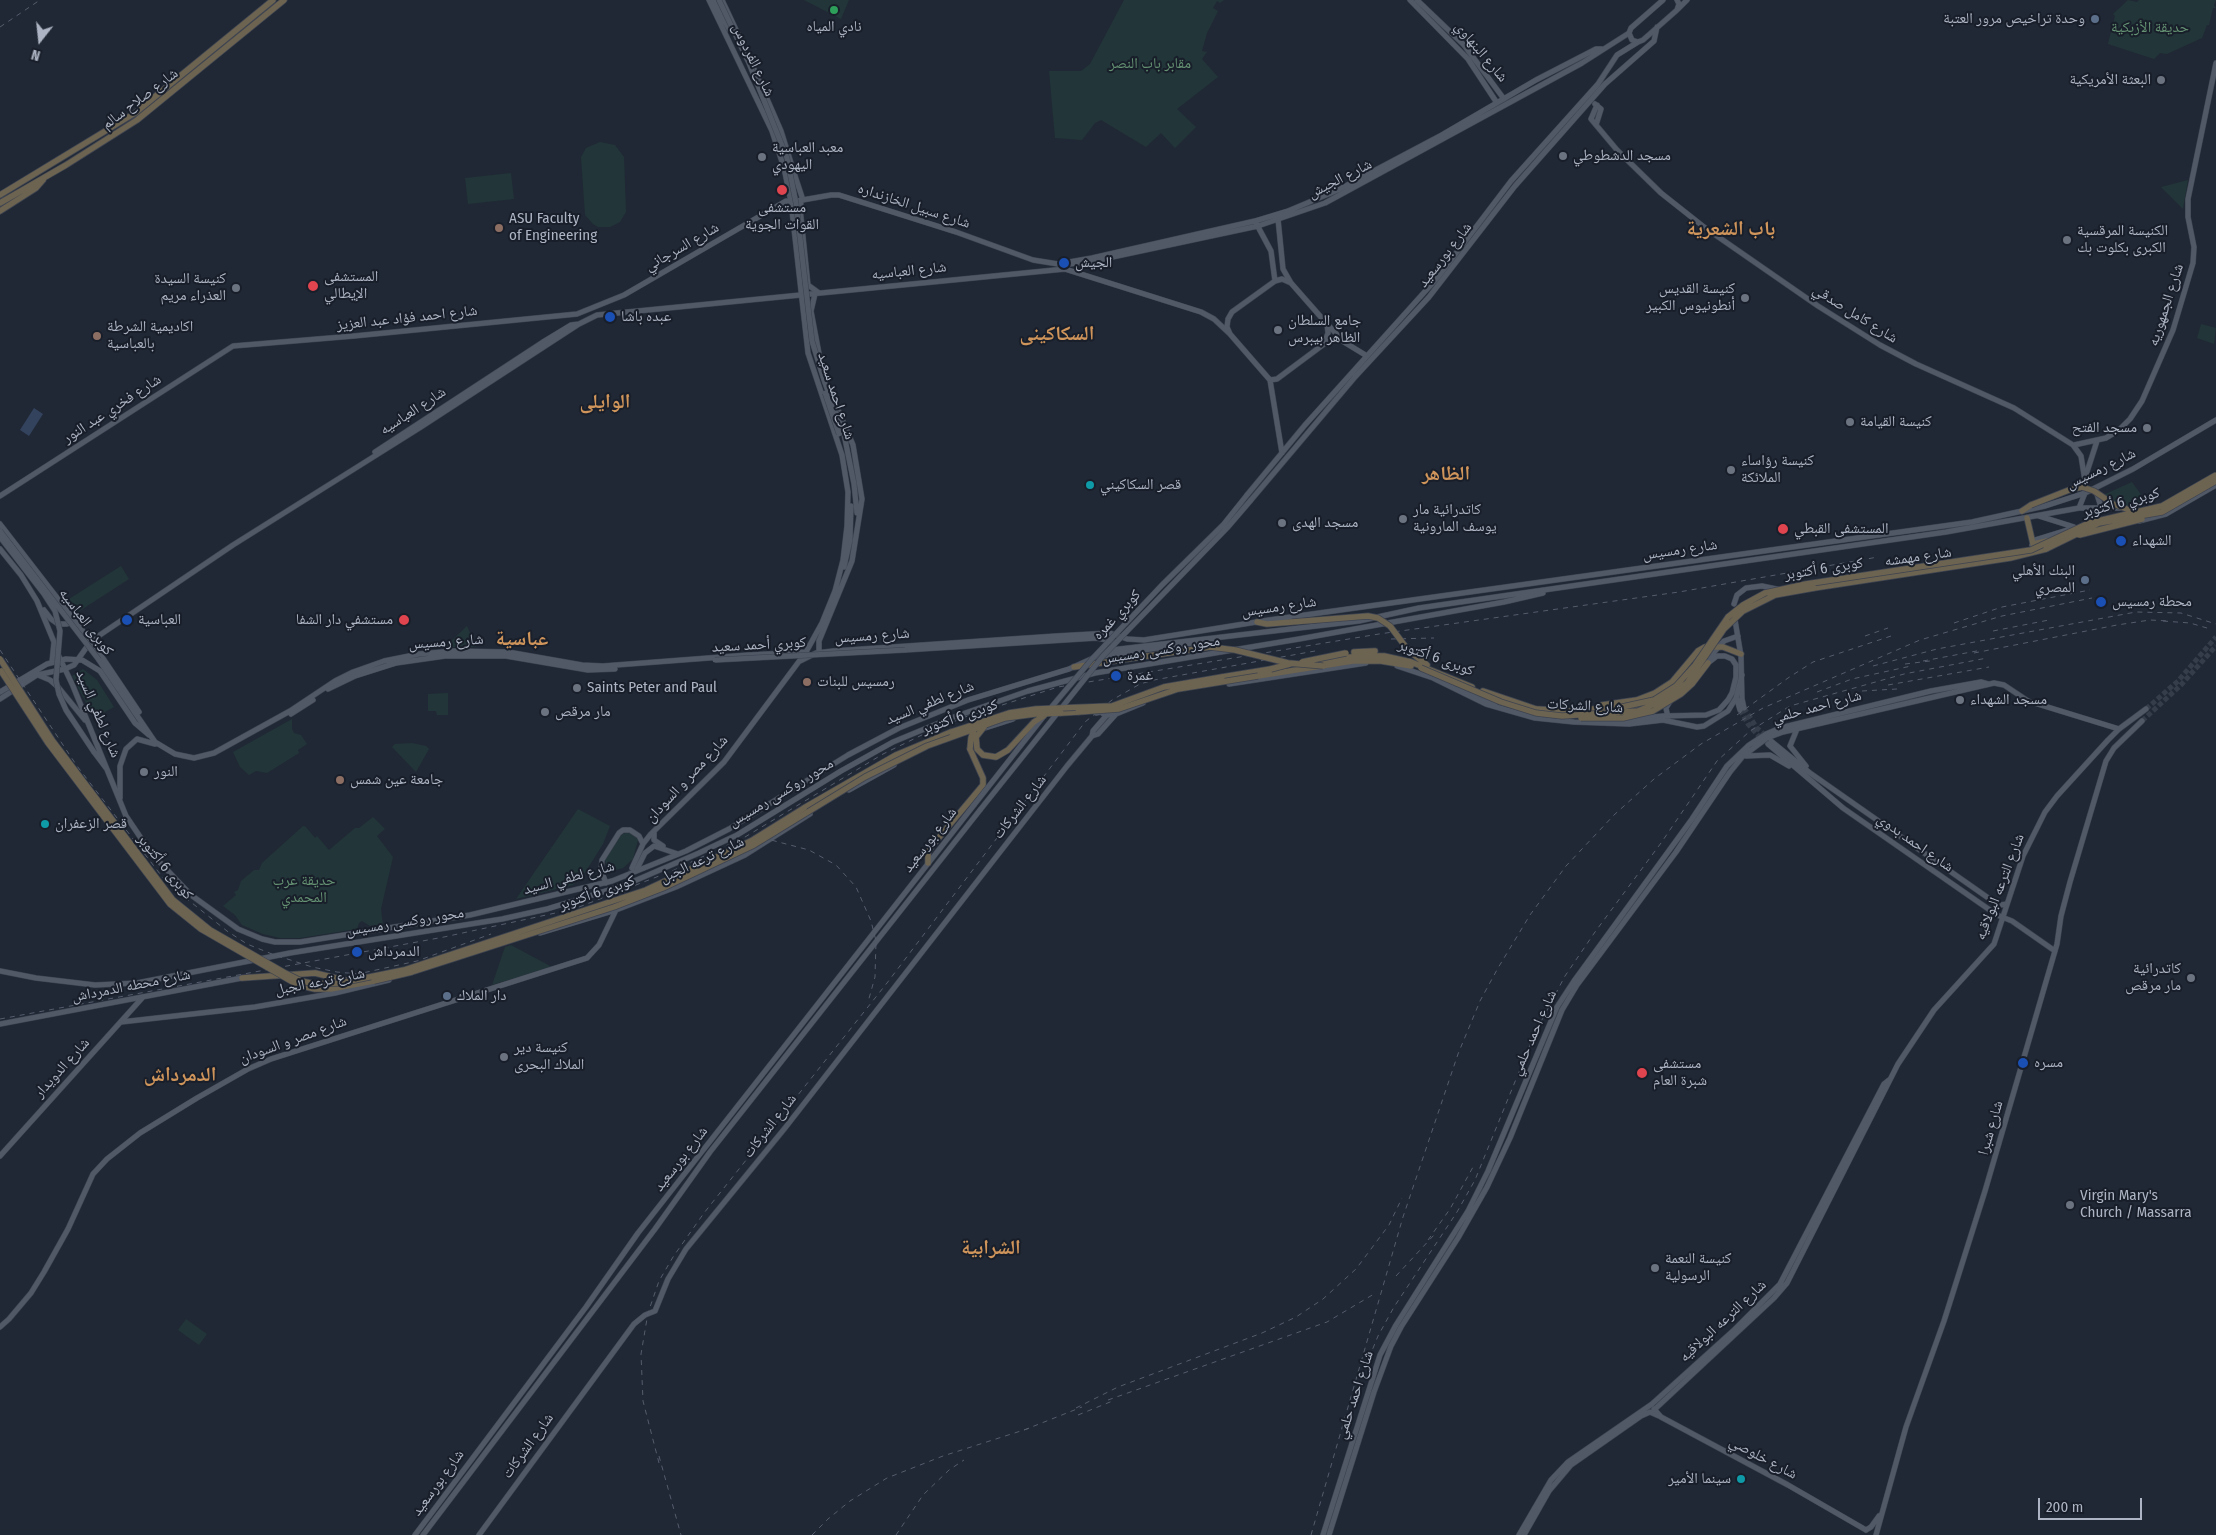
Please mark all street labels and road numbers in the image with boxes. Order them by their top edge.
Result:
street label: شارع البنهاوي [1451,18,1511,86]
street label: شارع الفردوس [728,21,778,99]
street label: شارع صلاح سالم [98,64,182,134]
street label: شارع الجيش [1305,155,1375,203]
street label: شارع سبيل الخازنداره [856,179,972,233]
street label: شارع السرجاني [642,219,722,275]
street label: شارع بورسعيد [1414,219,1476,291]
street label: شارع العباسيه [871,258,947,284]
street label: شارع الجمهوريه [2144,262,2188,348]
street label: شارع كامل صدقي [1809,281,1901,347]
street label: شارع احمد فؤاد عبد العزيز [336,302,478,334]
street label: شارع احمد سعيد [813,350,859,442]
street label: شارع فخري عبد النور [59,370,165,448]
street label: شارع العباسيه [377,383,449,439]
street label: شارع رمسيس [2063,444,2139,494]
street label: كوبري 6 أكتوبر [2080,484,2162,522]
street label: شارع رمسيس [1641,536,1719,564]
street label: شارع مهمشه [1883,543,1953,571]
street label: كوبرى 6 أكتوبر [1783,554,1865,584]
street label: كوبرى العباسيه [55,585,117,659]
street label: كوبري غمره [1089,586,1145,644]
street label: شارع رمسيس [1240,593,1318,621]
street label: شارع رمسيس [834,624,910,648]
street label: شارع رمسيس [408,630,484,654]
street label: محور روكسى رمسيس [1101,632,1221,668]
street label: كوبري أحمد سعيد [711,634,807,656]
street label: كوبرى 6 أكتوبر [1396,636,1476,680]
street label: شارع لطفي السيد [71,667,125,761]
street label: شارع لطفي السيد [883,677,977,729]
street label: شارع احمد حلمي [1770,686,1864,728]
street label: شارع الشركات [1546,695,1624,717]
street label: كوبرى 6 أكتوبر [919,696,1001,738]
street label: شارع مصر و السودان [642,732,732,826]
street label: محور روكسى رمسيس [725,755,837,831]
street label: شارع الشركات [989,771,1051,843]
street label: شارع بورسعيد [899,804,961,876]
street label: شارع احمد بدوي [1873,810,1957,876]
street label: كوبرى 6 أكتوبر [133,830,197,904]
street label: شارع الترعه البولاقيه [1971,831,2029,943]
street label: شارع ترعه الجبل [657,833,747,887]
street label: شارع لطفي السيد [522,857,616,899]
street label: كوبرى 6 أكتوبر [556,872,638,914]
street label: محور روكسى رمسيس [345,904,465,940]
street label: شارع ترعه الجبل [274,964,366,1000]
street label: شارع محطه الدمرداش [70,966,192,1006]
street label: شارع احمد حلمي [1507,987,1561,1079]
street label: شارع مصر و السودان [237,1012,349,1068]
street label: شارع الدويدار [30,1034,94,1102]
street label: شارع الشركات [739,1090,801,1162]
street label: شارع شبرا [1975,1099,2007,1157]
street label: شارع بورسعيد [650,1123,712,1195]
street label: شارع الترعه البولاقيه [1676,1276,1770,1366]
street label: شارع احمد حلمي [1332,1349,1378,1441]
street label: شارع الشركات [498,1410,558,1482]
street label: شارع خلوصي [1726,1433,1800,1483]
street label: شارع بورسعيد [408,1446,468,1520]

